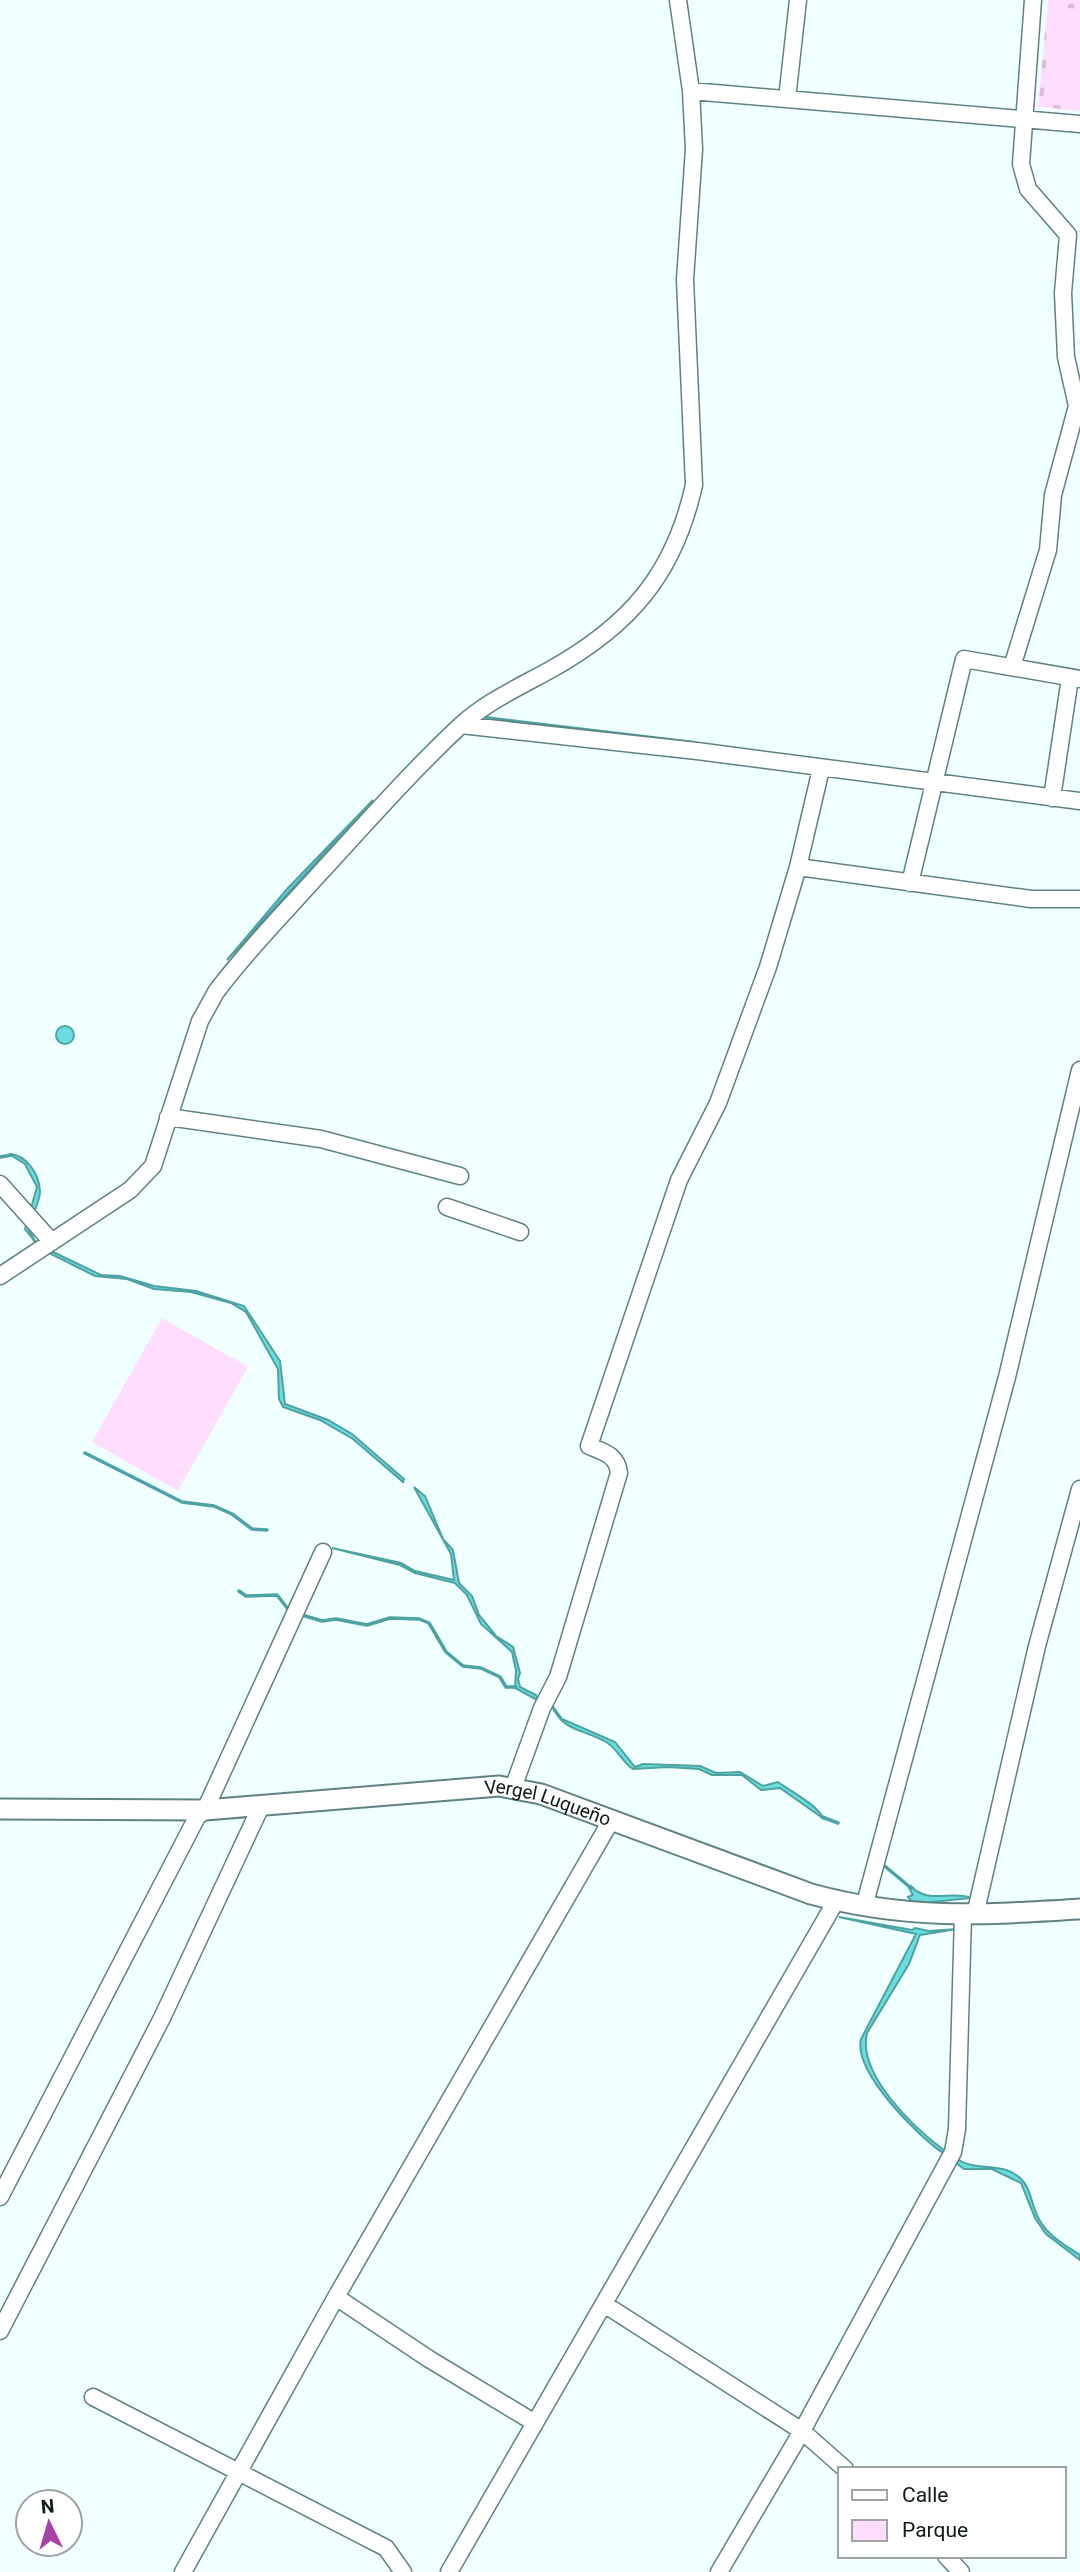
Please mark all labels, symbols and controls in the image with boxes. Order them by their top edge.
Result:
street label: Vergel Luqueño [484,1775,614,1831]
legend [838,2467,1066,2558]
text: Calle [902,2483,948,2507]
north arrow [14,2488,84,2558]
text: N [40,2495,55,2519]
text: Parque [902,2518,968,2542]

